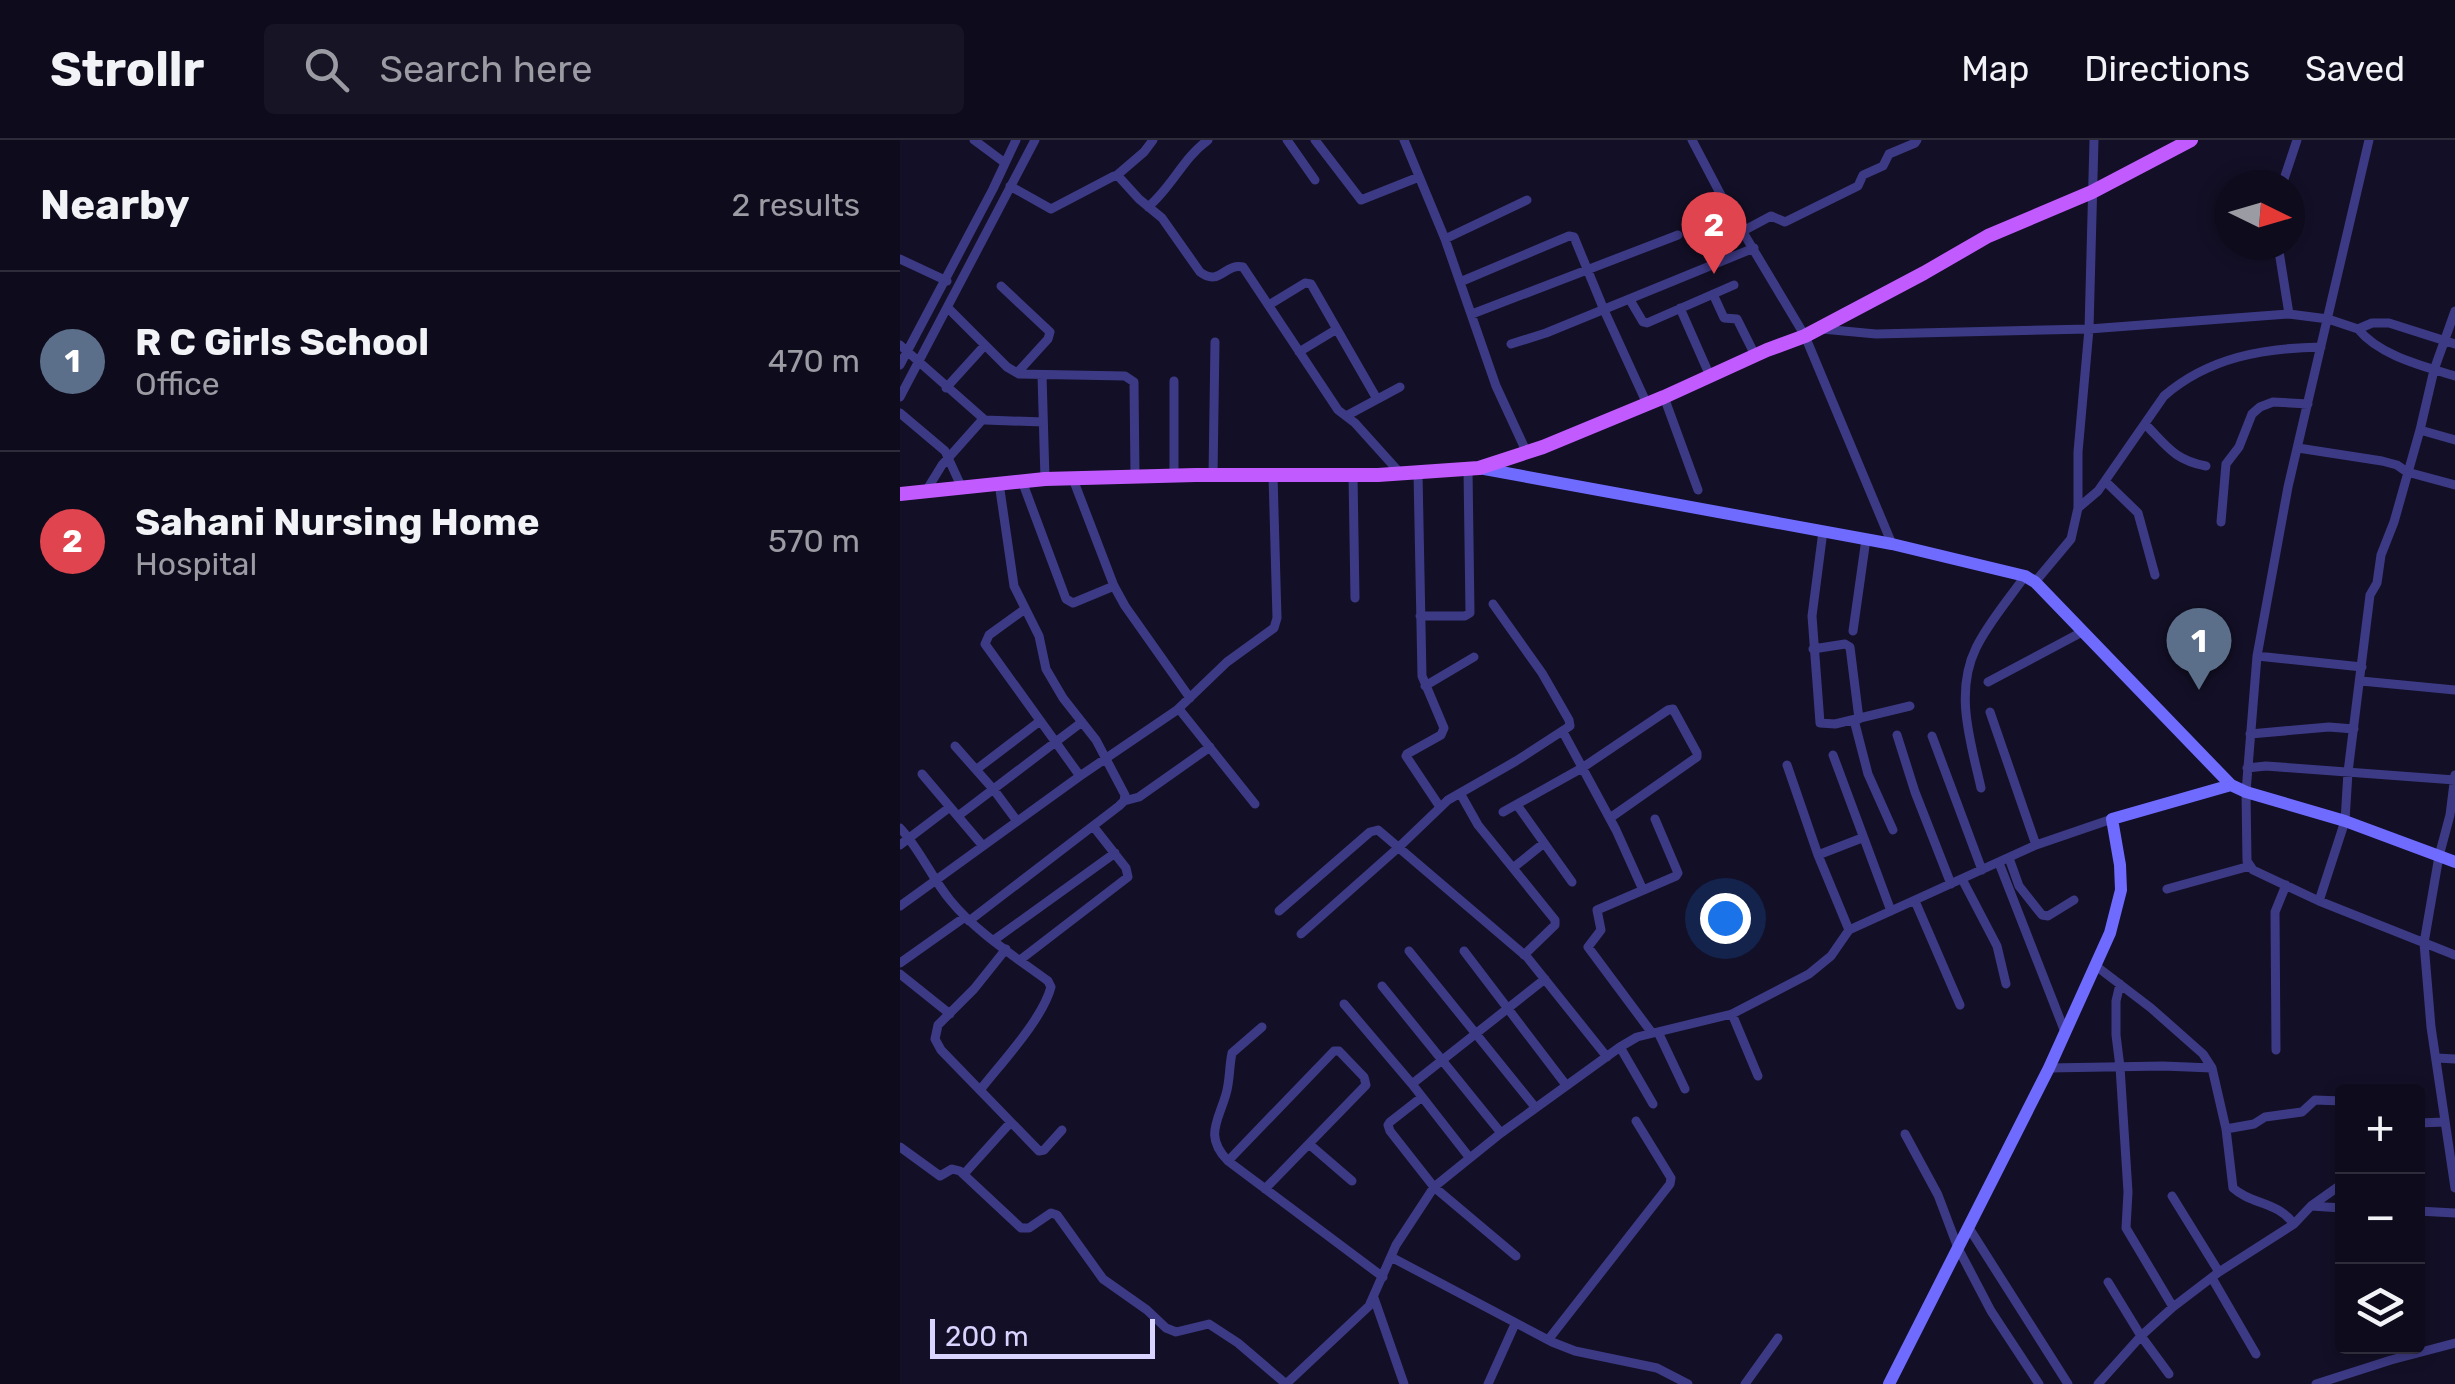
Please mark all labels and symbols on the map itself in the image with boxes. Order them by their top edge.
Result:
north arrow [2215,170,2305,260]
pin: 2 [1682,192,1746,274]
pin: 1 [2166,608,2232,690]
your location [1700,893,1751,944]
scale bar [930,1314,1155,1358]

